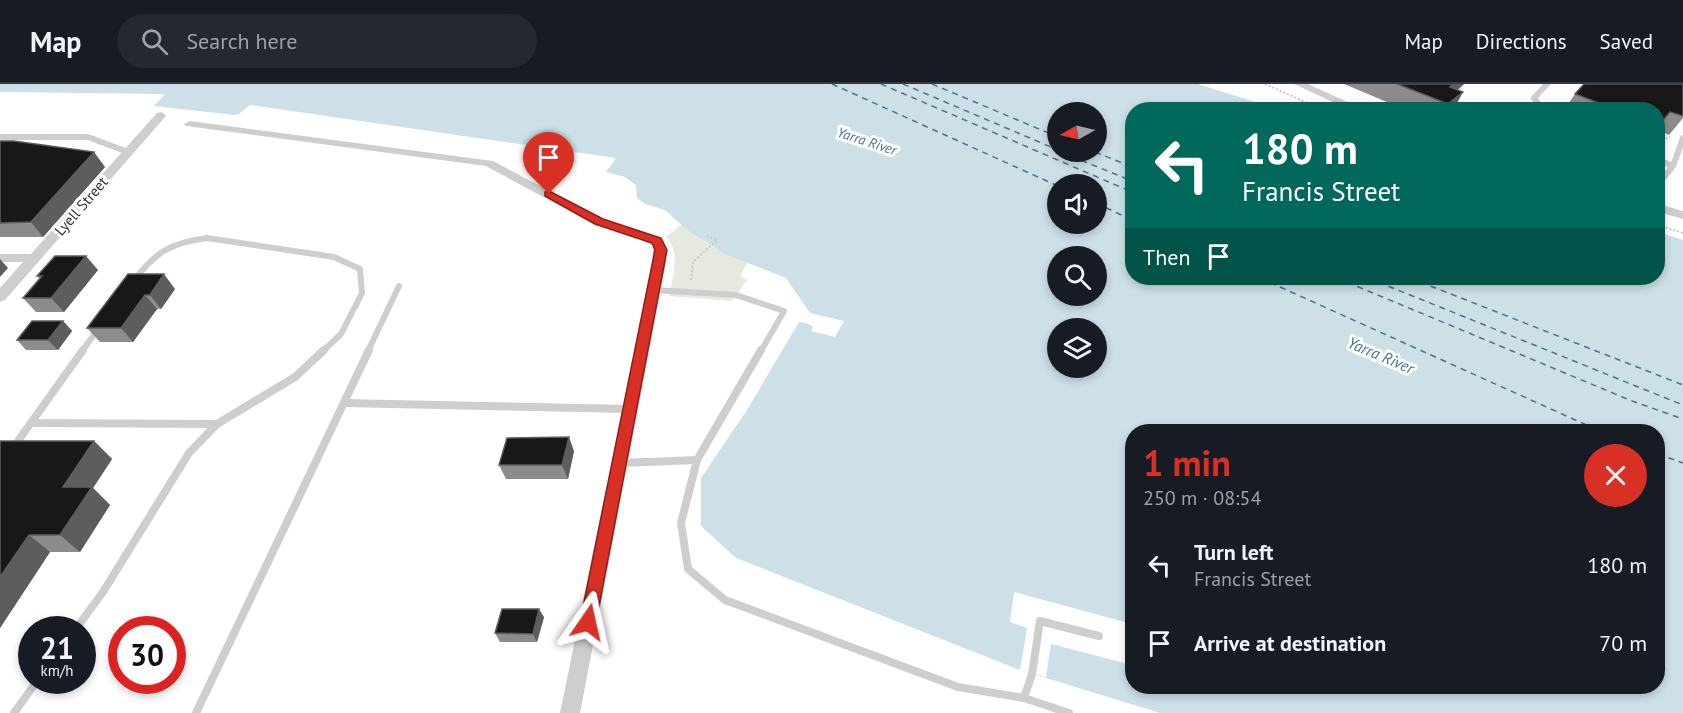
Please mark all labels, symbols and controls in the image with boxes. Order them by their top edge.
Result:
search box [117,14,537,68]
text: Map [30,23,81,60]
icon: search [138,25,171,58]
text: Search here [186,27,297,55]
text: Map [1404,28,1443,55]
text: Directions [1476,28,1567,55]
text: Saved [1600,28,1653,55]
north arrow [1047,102,1107,162]
map controls [1047,102,1107,378]
text: 180 m [1242,121,1358,176]
water label: Yarra River [835,123,900,159]
icon: left [1143,126,1221,204]
pin [523,132,574,194]
icon: arrive [532,141,565,174]
street label: Lyell Street [50,173,112,239]
button: sound [1047,174,1107,234]
text: Francis Street [1242,174,1400,208]
icon: arrive [1202,240,1235,273]
text: Then [1143,243,1190,271]
button: search [1047,246,1107,306]
button: layers [1047,318,1107,378]
water label: Yarra River [1345,332,1419,379]
text: 1 min [1143,439,1231,486]
button: close [1584,444,1647,507]
text: 250 m · 08:54 [1143,485,1261,511]
text: Turn left [1194,538,1274,566]
icon: left [1143,549,1176,582]
text: 180 m [1587,551,1647,579]
text: Francis Street [1194,566,1311,592]
position arrow [556,590,620,654]
speed limit sign: 30 [108,616,186,694]
icon: arrive [1143,627,1176,660]
text: 21 [40,628,74,667]
text: Arrive at destination [1194,629,1386,657]
text: 70 m [1599,629,1647,657]
text: km/h [41,661,73,680]

